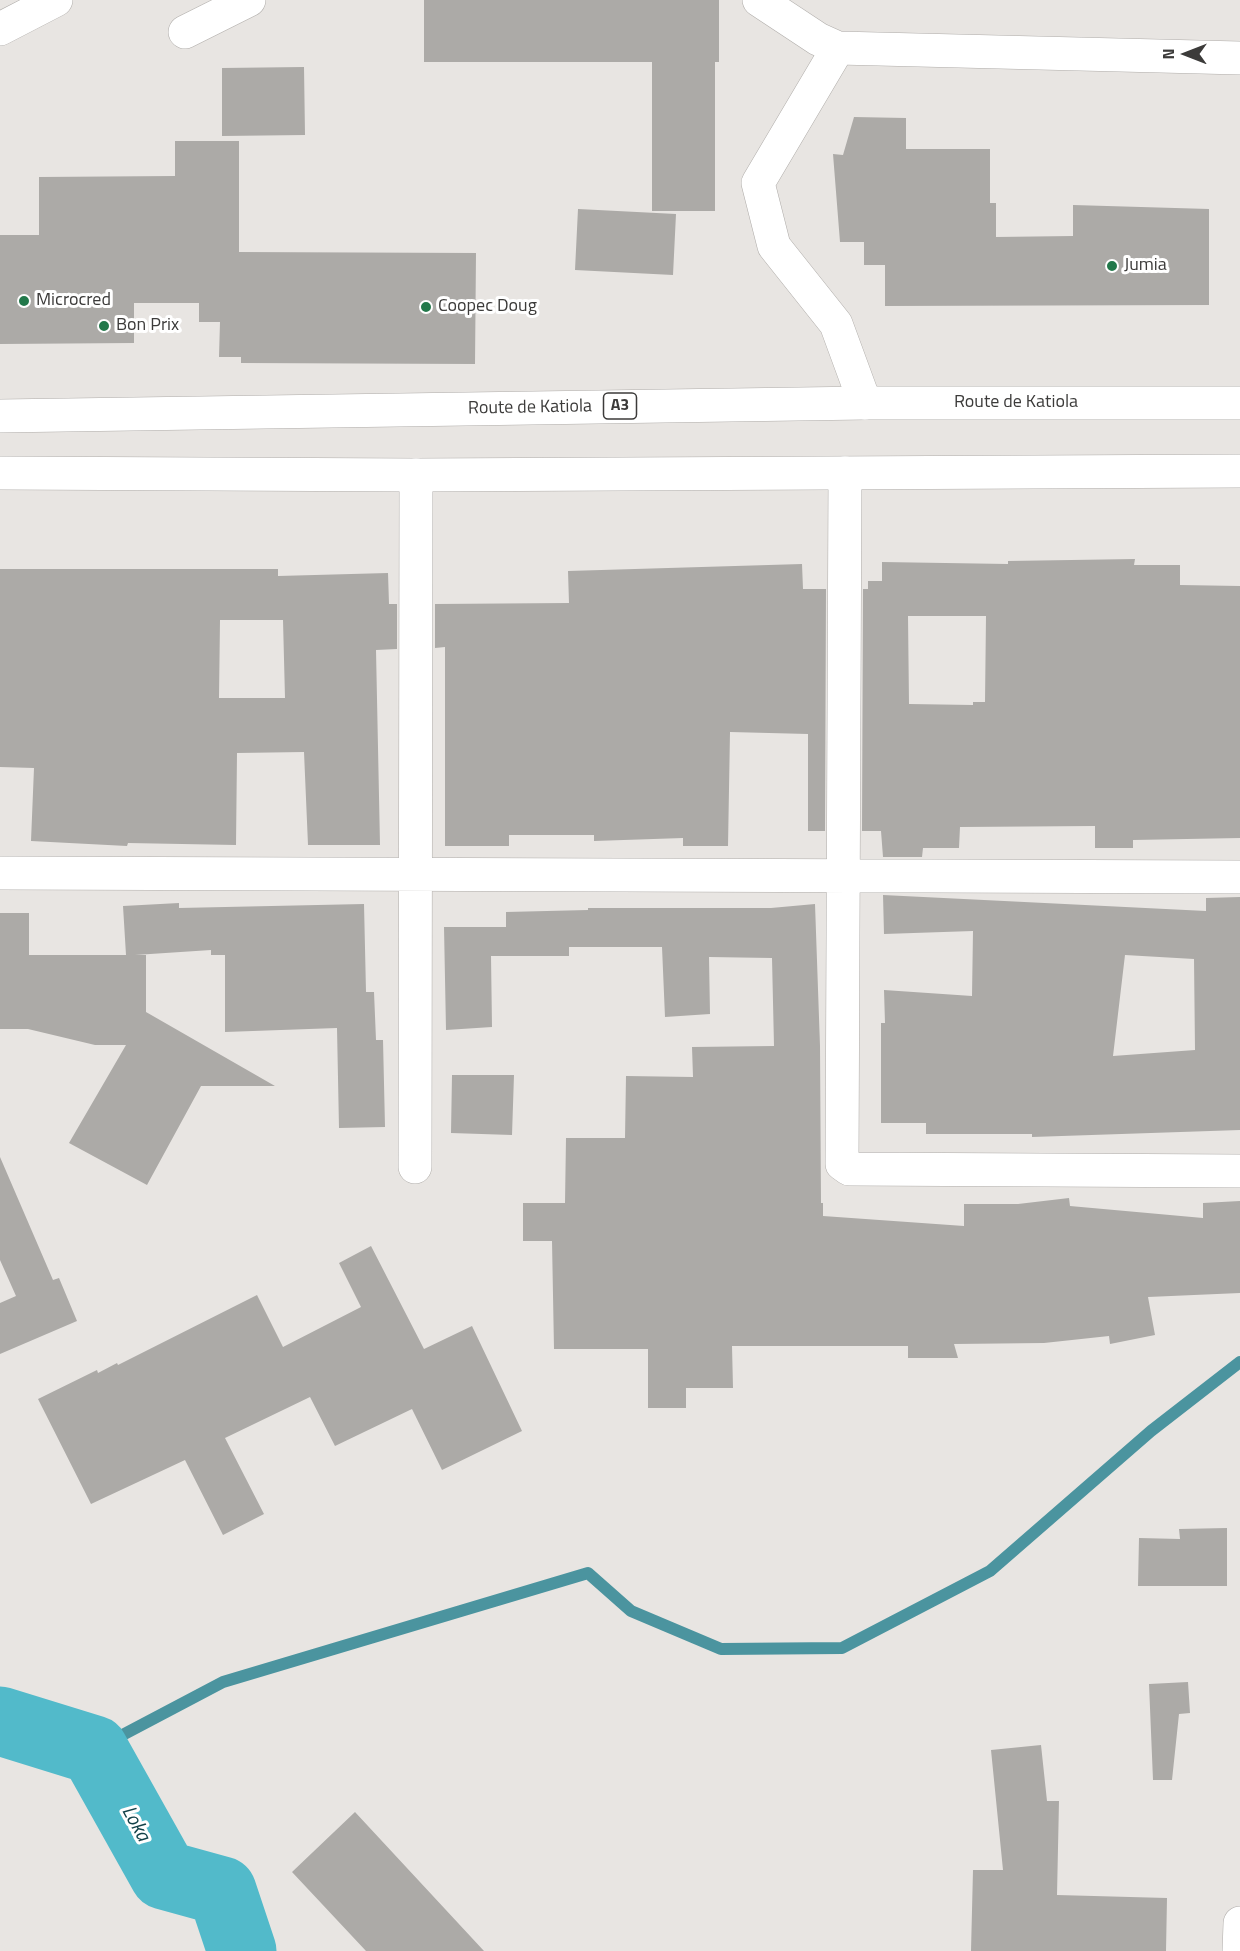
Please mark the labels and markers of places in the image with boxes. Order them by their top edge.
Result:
place label: Jumia [1124,255,1167,277]
marker: Jumia [1105,259,1119,273]
place label: Microcred [36,290,111,312]
marker: Microcred [17,294,31,308]
place label: Coopec Doug [438,296,537,318]
marker: Coopec Doug [419,300,433,314]
place label: Bon Prix [116,315,179,337]
marker: Bon Prix [97,319,111,333]

